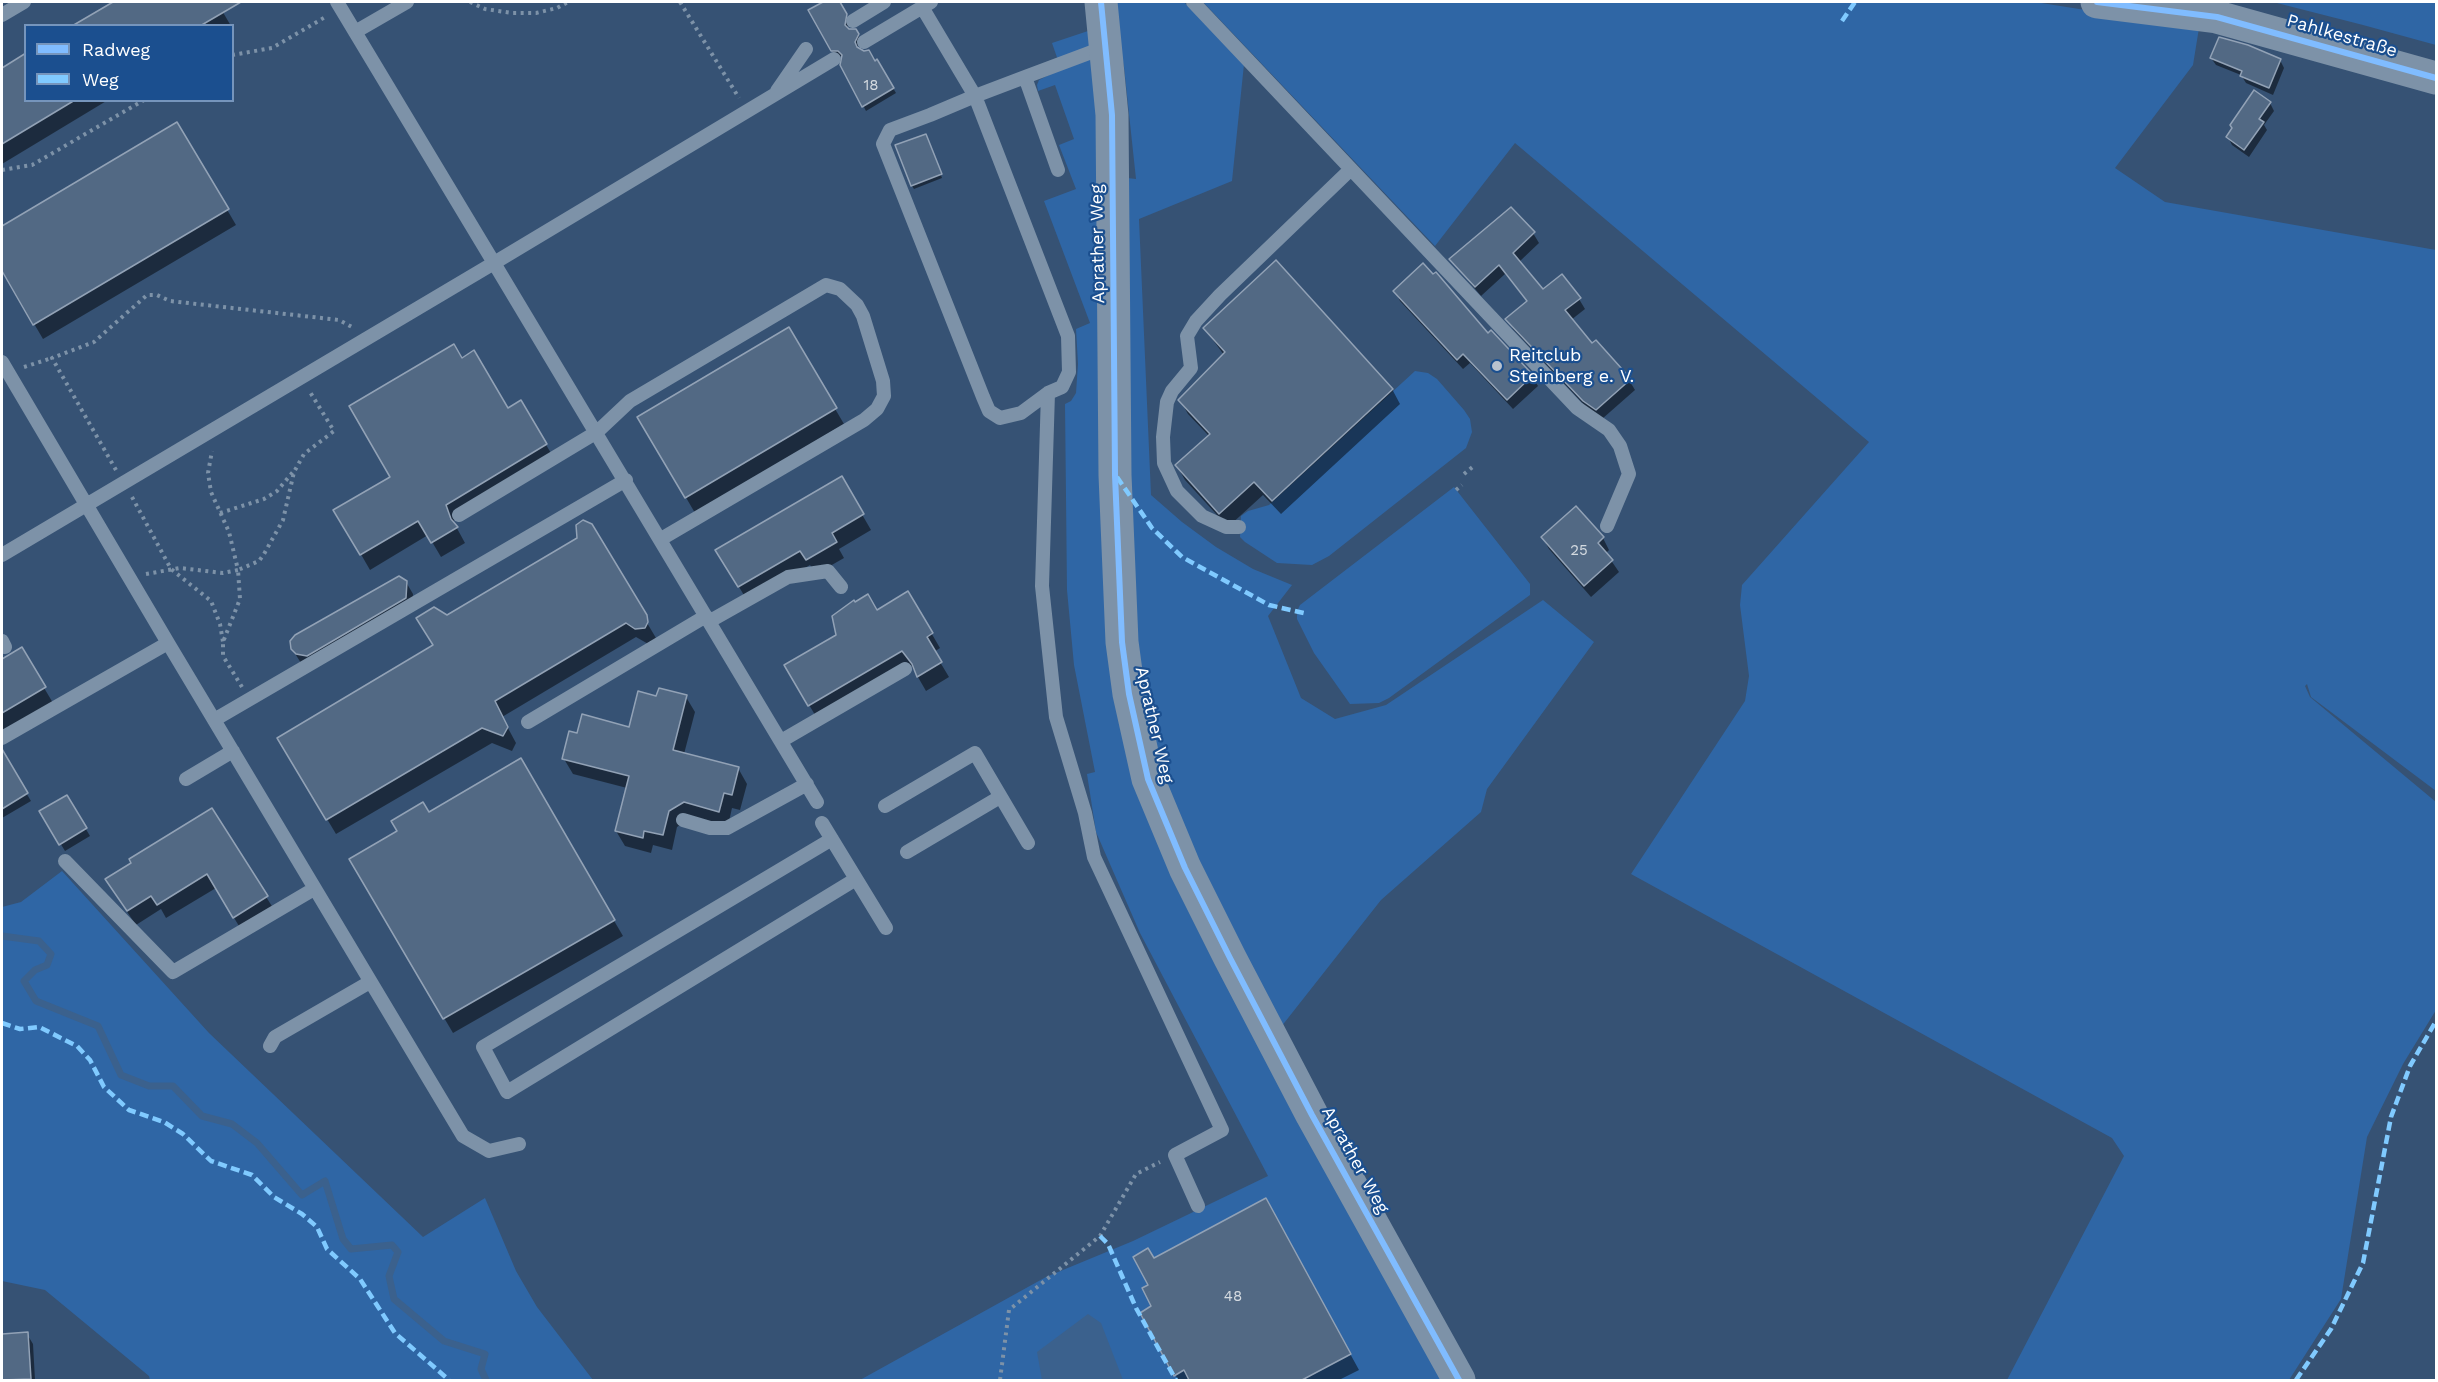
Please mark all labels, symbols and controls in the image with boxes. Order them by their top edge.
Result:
street label: Pahlkestraße [2284,10,2400,62]
legend [24,24,234,102]
text: Radweg [82,39,150,60]
text: Weg [82,69,119,90]
house number: 18 [863,77,879,95]
street label: Aprather Weg [1086,184,1110,304]
place label: Reitclub Steinberg e. V. [1509,345,1634,388]
marker: Reitclub Steinberg e. V. [1490,359,1504,373]
house number: 25 [1570,542,1588,560]
street label: Aprather Weg [1130,664,1178,786]
street label: Aprather Weg [1317,1103,1393,1217]
house number: 48 [1224,1288,1242,1306]

